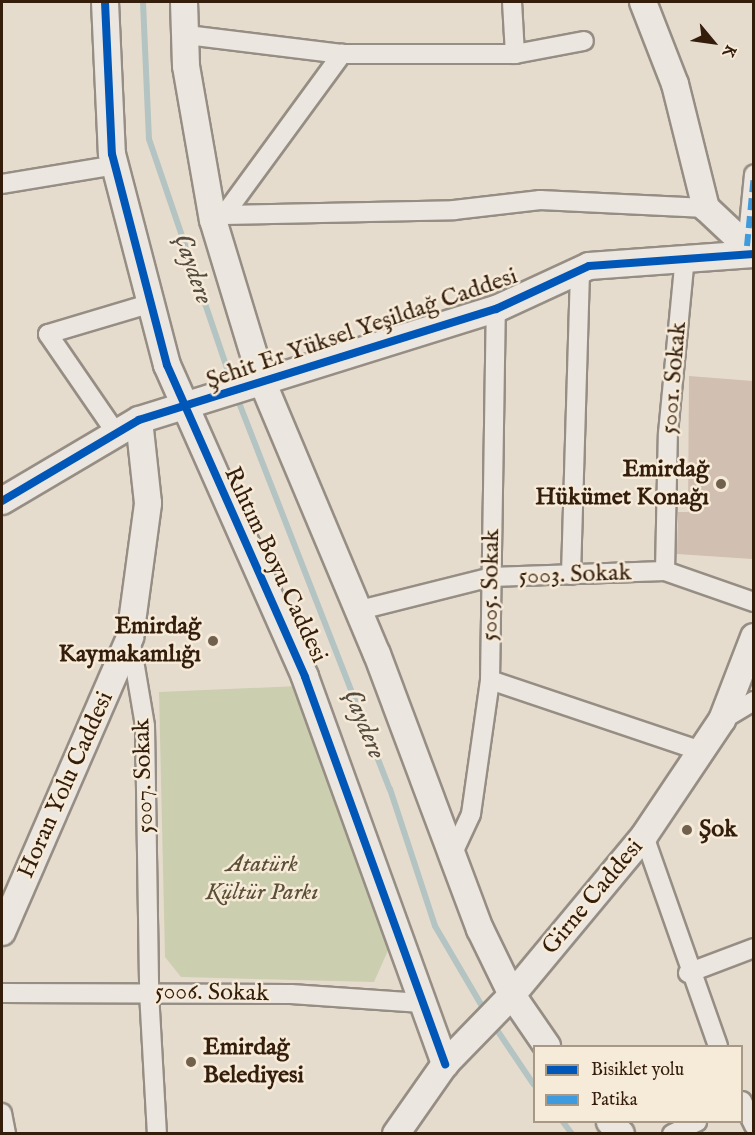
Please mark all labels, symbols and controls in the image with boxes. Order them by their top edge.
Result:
north arrow [683,12,743,72]
text: K [717,41,740,61]
water label: Çaydere [166,230,220,308]
street label: Şehit Er Yüksel Yeşildağ Caddesi [203,262,521,396]
street label: 5001. Sokak [655,321,693,435]
place label: Emirdağ Hükümet Konağı [535,456,709,512]
street label: Rıhtım Boyu Caddesi [217,462,333,668]
marker: Emirdağ Hükümet Konağı [714,477,728,491]
street label: 5005. Sokak [476,529,506,641]
street label: 5003. Sokak [518,559,632,591]
place label: Emirdağ Kaymakamlığı [59,613,201,669]
marker: Emirdağ Kaymakamlığı [206,634,220,648]
water label: Çaydere [336,685,392,763]
street label: Horan Yolu Caddesi [12,687,120,883]
street label: 5007. Sokak [128,718,160,834]
place label: Şok [699,816,737,844]
marker: Şok [680,823,694,837]
street label: Girne Caddesi [536,833,650,961]
park label: Atatürk Kültür Parkı [206,851,318,907]
street label: 5006. Sokak [155,978,269,1008]
place label: Emirdağ Belediyesi [203,1034,304,1090]
legend [533,1045,743,1123]
marker: Emirdağ Belediyesi [184,1055,198,1069]
text: Bisiklet yolu [591,1059,684,1082]
text: Patika [591,1089,637,1112]

